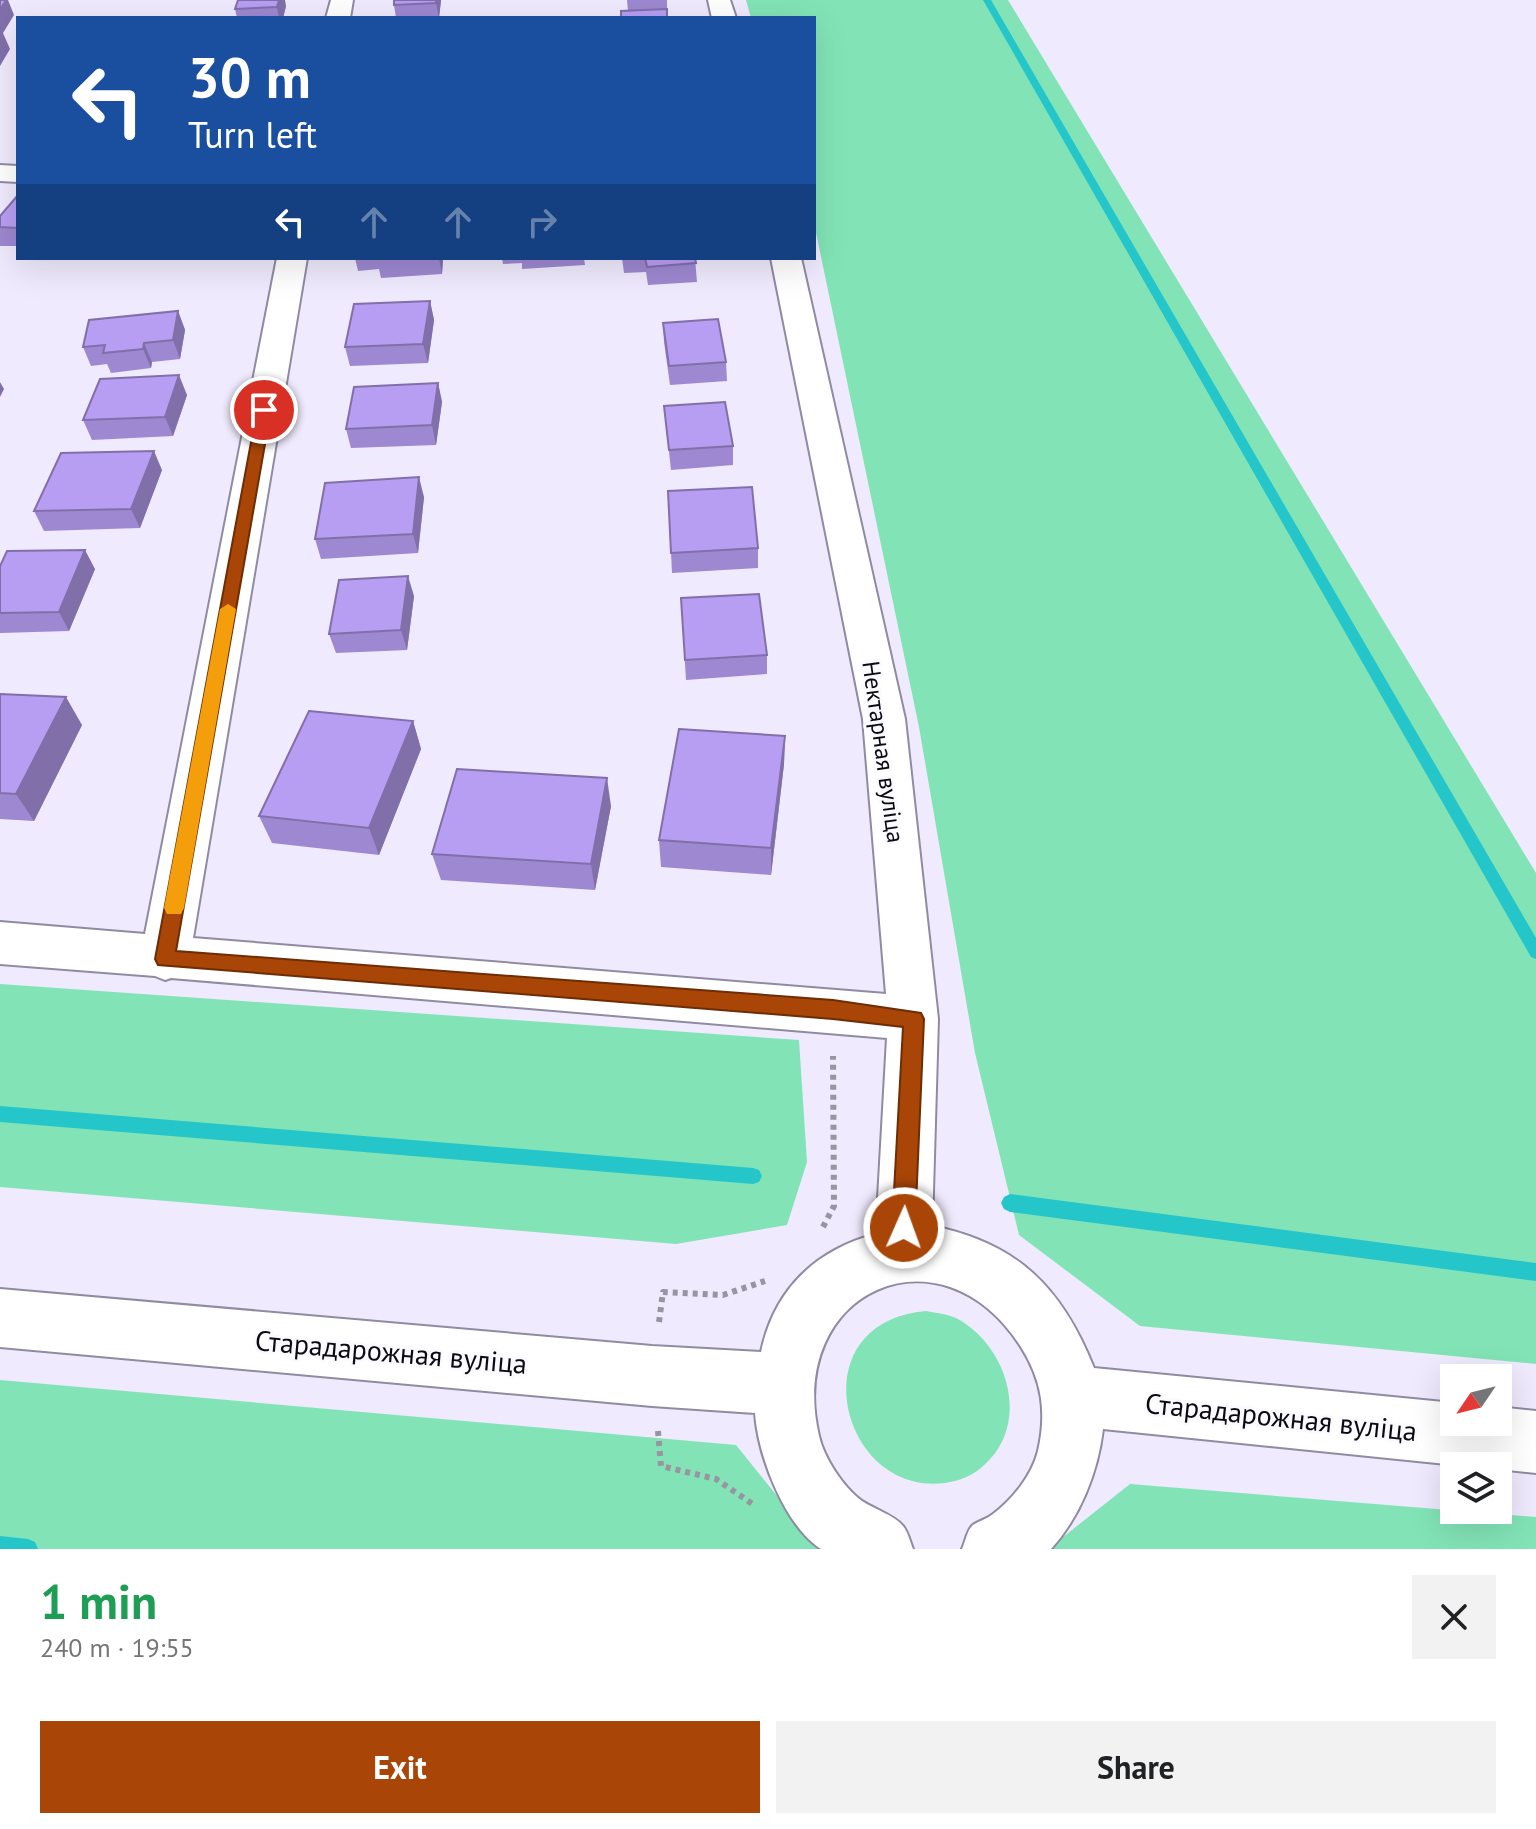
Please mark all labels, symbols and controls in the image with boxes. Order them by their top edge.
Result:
text: 30 m [188,41,311,113]
icon: left [56,48,160,152]
text: Turn left [188,111,317,158]
icon: left [268,200,312,244]
icon: ahead [352,200,396,244]
icon: ahead [436,200,480,244]
icon: right [520,200,564,244]
pin [230,376,298,444]
icon: arrive [242,388,286,432]
street label: Нектарная вуліца [855,659,912,845]
position arrow [862,1186,946,1270]
street label: Старадарожная вуліца [253,1321,529,1382]
north arrow [1440,1364,1512,1436]
map controls [1440,1364,1512,1524]
street label: Старадарожная вуліца [1143,1384,1419,1449]
button: layers [1440,1452,1512,1524]
text: 1 min [40,1570,157,1632]
button: close [1412,1575,1496,1659]
text: 240 m · 19:55 [40,1631,194,1664]
button: Exit [40,1721,760,1813]
button: Share [776,1721,1496,1813]

